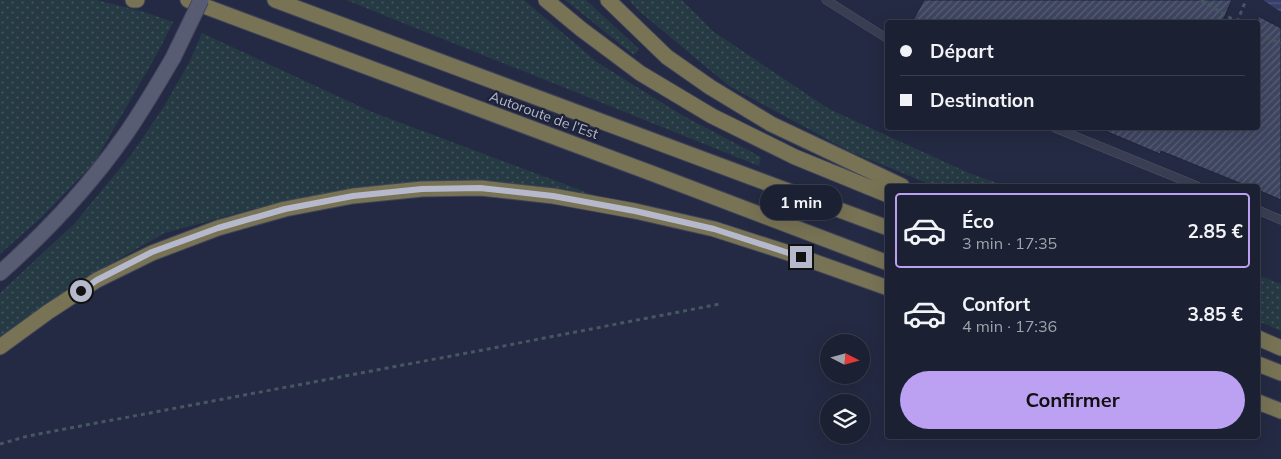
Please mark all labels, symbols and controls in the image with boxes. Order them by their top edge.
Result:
text: Départ [930,39,994,63]
street label: Autoroute de l’Est [487,87,601,143]
text: Destination [930,88,1035,112]
callout: 1 min [760,184,842,220]
text: 1 min [780,192,822,212]
icon: car [902,208,947,253]
text: Éco [962,209,994,233]
text: 2.85 € [1187,219,1243,243]
text: 3 min · 17:35 [962,233,1057,253]
route end [790,246,812,268]
route start [70,280,92,302]
icon: car [902,291,947,336]
text: Confort [962,292,1030,316]
text: 3.85 € [1187,302,1243,326]
text: 4 min · 17:36 [962,316,1057,336]
north arrow [820,334,870,384]
map controls [820,334,870,444]
button: Confirmer [900,371,1245,429]
button: layers [820,394,870,444]

